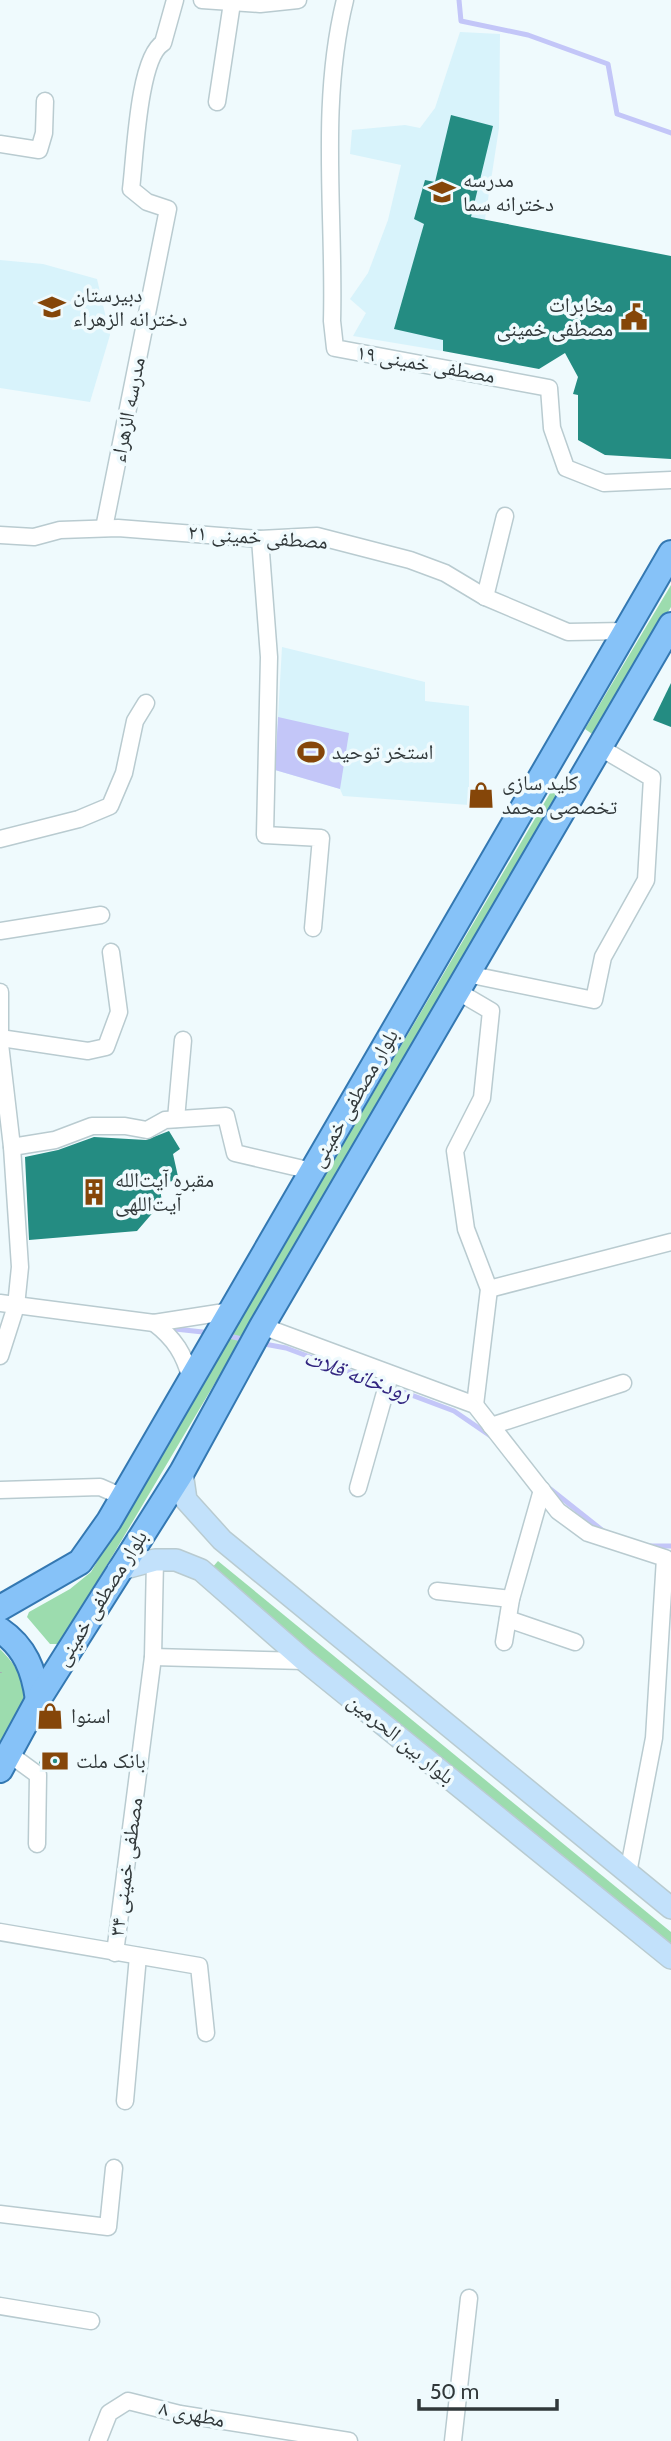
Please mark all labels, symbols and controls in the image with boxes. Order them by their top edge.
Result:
place label: مدرسه دخترانه سما [463,167,554,216]
school or university icon: مدرسه دخترانه سما [427,177,457,207]
place label: دبیرستان دخترانه الزهراء [73,282,187,331]
school or university icon: دبیرستان دخترانه الزهراء [37,292,67,322]
place label: مخابرات مصطفی خمینی [496,292,613,342]
public building icon: مخابرات مصطفی خمینی [619,302,649,332]
street label: مصطفی خمینی ۱۹ [355,339,497,389]
street label: مدرسه الزهراء [105,355,150,465]
street label: مصطفی خمینی ۲۱ [187,519,329,555]
sports icon: استخر توحید [296,737,326,767]
place label: استخر توحید [332,739,433,764]
place label: کلید سازی تخصصی محمد [502,770,617,820]
shop icon: کلید سازی تخصصی محمد [466,780,496,810]
street label: بلوار مصطفی خمینی [304,1024,404,1172]
place label: مقبره آیت‌الله آیت‌اللهی [115,1167,214,1217]
building icon: مقبره آیت‌الله آیت‌اللهی [79,1177,109,1207]
water label: رودخانه قلات [300,1343,416,1407]
street label: بلوار مصطفی خمینی [49,1525,153,1671]
street label: بلوار بین الحرمین [342,1688,460,1790]
shop icon: اسنوا [35,1701,65,1731]
place label: اسنوا [71,1703,111,1728]
bank icon: بانک ملت [40,1746,70,1776]
place label: بانک ملت [76,1748,146,1773]
street label: مصطفی خمینی ۳۴ [103,1796,149,1938]
scale bar [419,2368,557,2412]
text: 50 m [430,2379,479,2404]
street label: مطهری ۸ [157,2395,227,2432]

